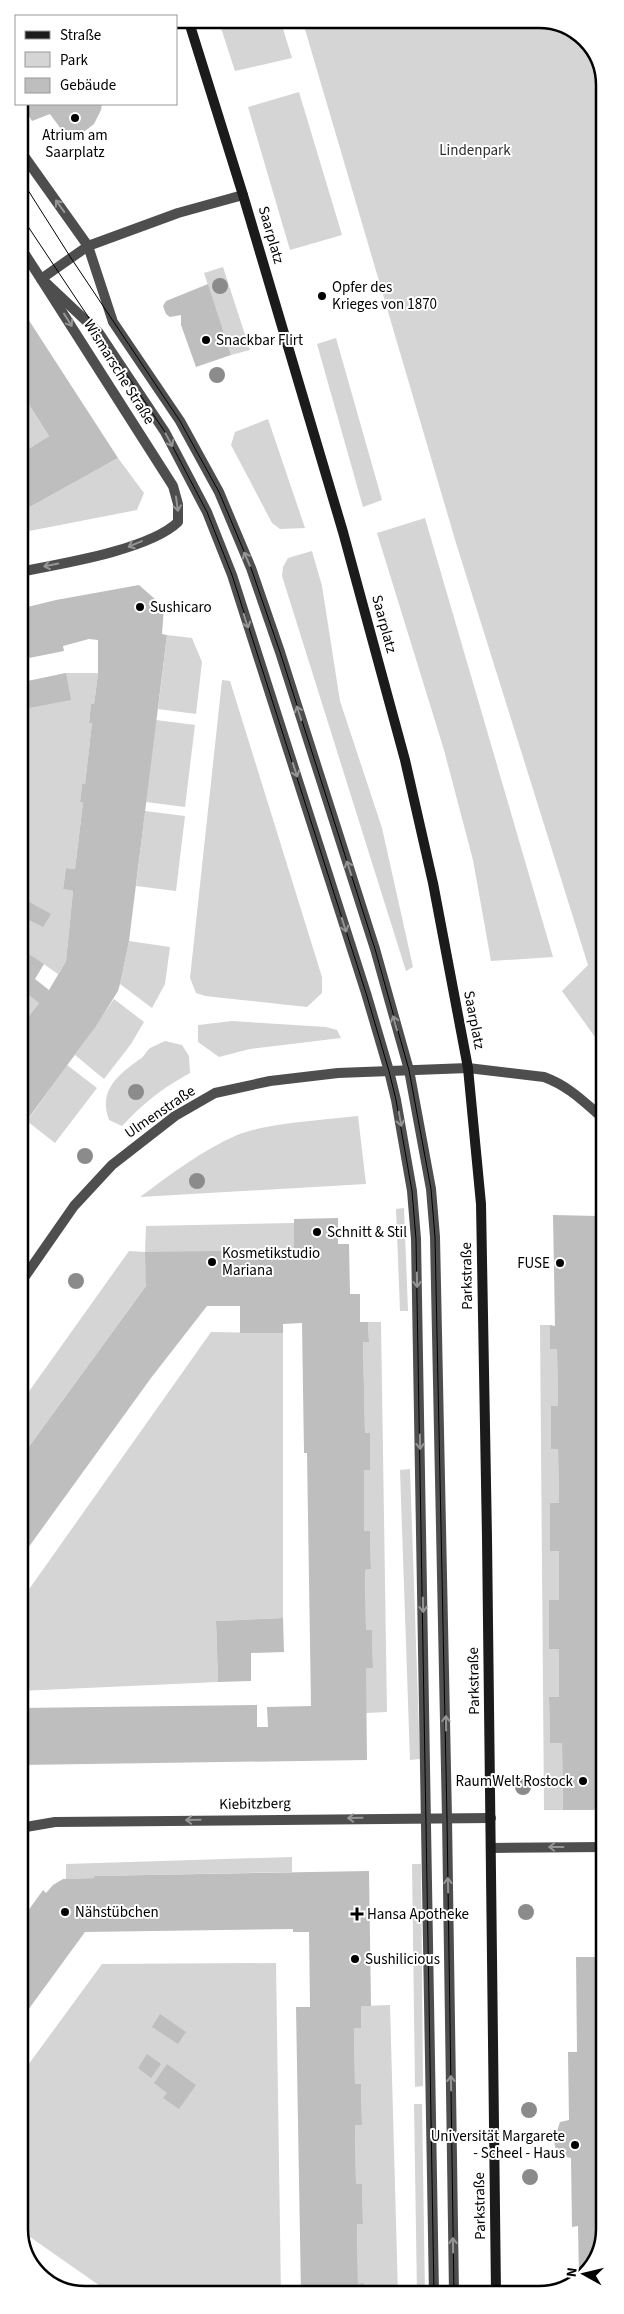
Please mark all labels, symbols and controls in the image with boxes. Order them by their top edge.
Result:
legend [15,15,178,105]
text: Straße [60,25,101,46]
text: Park [60,50,89,71]
text: Gebäude [60,75,116,96]
marker: Atrium am Saarplatz [69,112,81,124]
place label: Atrium am Saarplatz [42,125,108,163]
park label: Lindenpark [439,140,511,161]
one-way arrow [55,200,65,214]
street label: Saarplatz [253,204,289,266]
place label: Opfer des Krieges von 1870 [332,277,437,315]
marker: Opfer des Krieges von 1870 [316,290,328,302]
one-way arrow [62,313,73,327]
street label: Wismarsche Straße [78,316,160,428]
place label: Snackbar Flirt [216,330,303,351]
marker: Snackbar Flirt [200,334,212,346]
one-way arrow [164,432,174,447]
one-way arrow [172,495,182,511]
one-way arrow [128,539,143,549]
one-way arrow [242,552,252,567]
one-way arrow [44,561,60,571]
street label: Saarplatz [366,593,402,655]
place label: Sushicaro [150,597,212,618]
marker: Sushicaro [134,601,146,613]
one-way arrow [242,612,252,628]
one-way arrow [294,705,304,721]
one-way arrow [290,762,300,778]
one-way arrow [343,860,353,876]
one-way arrow [340,917,350,933]
street label: Saarplatz [458,989,490,1051]
one-way arrow [390,1016,400,1032]
street label: Ulmenstraße [120,1081,200,1143]
one-way arrow [395,1110,405,1126]
place label: Schnitt & Stil [327,1222,407,1243]
marker: Schnitt & Stil [311,1226,323,1238]
street label: Parkstraße [456,1242,478,1310]
place label: Kosmetikstudio Mariana [222,1243,320,1281]
place label: FUSE [517,1253,550,1274]
marker: Kosmetikstudio Mariana [206,1256,218,1268]
marker: FUSE [554,1257,566,1269]
one-way arrow [412,1272,422,1288]
one-way arrow [415,1434,425,1450]
one-way arrow [419,1597,428,1613]
street label: Parkstraße [463,1647,485,1715]
one-way arrow [441,1715,450,1731]
place label: RaumWelt Rostock [456,1771,574,1792]
marker: RaumWelt Rostock [577,1775,589,1787]
street label: Kiebitzberg [219,1793,291,1815]
one-way arrow [347,1813,364,1823]
one-way arrow [185,1815,201,1825]
one-way arrow [549,1842,565,1852]
one-way arrow [444,1878,453,1894]
place label: Nähstübchen [75,1902,159,1923]
place label: Hansa Apotheke [367,1904,469,1925]
marker: Nähstübchen [59,1906,71,1918]
marker: Hansa Apotheke [351,1908,363,1920]
place label: Sushilicious [365,1949,440,1970]
marker: Sushilicious [349,1953,361,1965]
one-way arrow [446,2075,456,2092]
place label: Universität Margarete - Scheel - Haus [431,2126,565,2164]
marker: Universität Margarete - Scheel - Haus [569,2139,581,2151]
street label: Parkstraße [469,2172,491,2240]
one-way arrow [448,2238,458,2254]
north arrow [559,2249,609,2299]
text: N [562,2266,583,2278]

